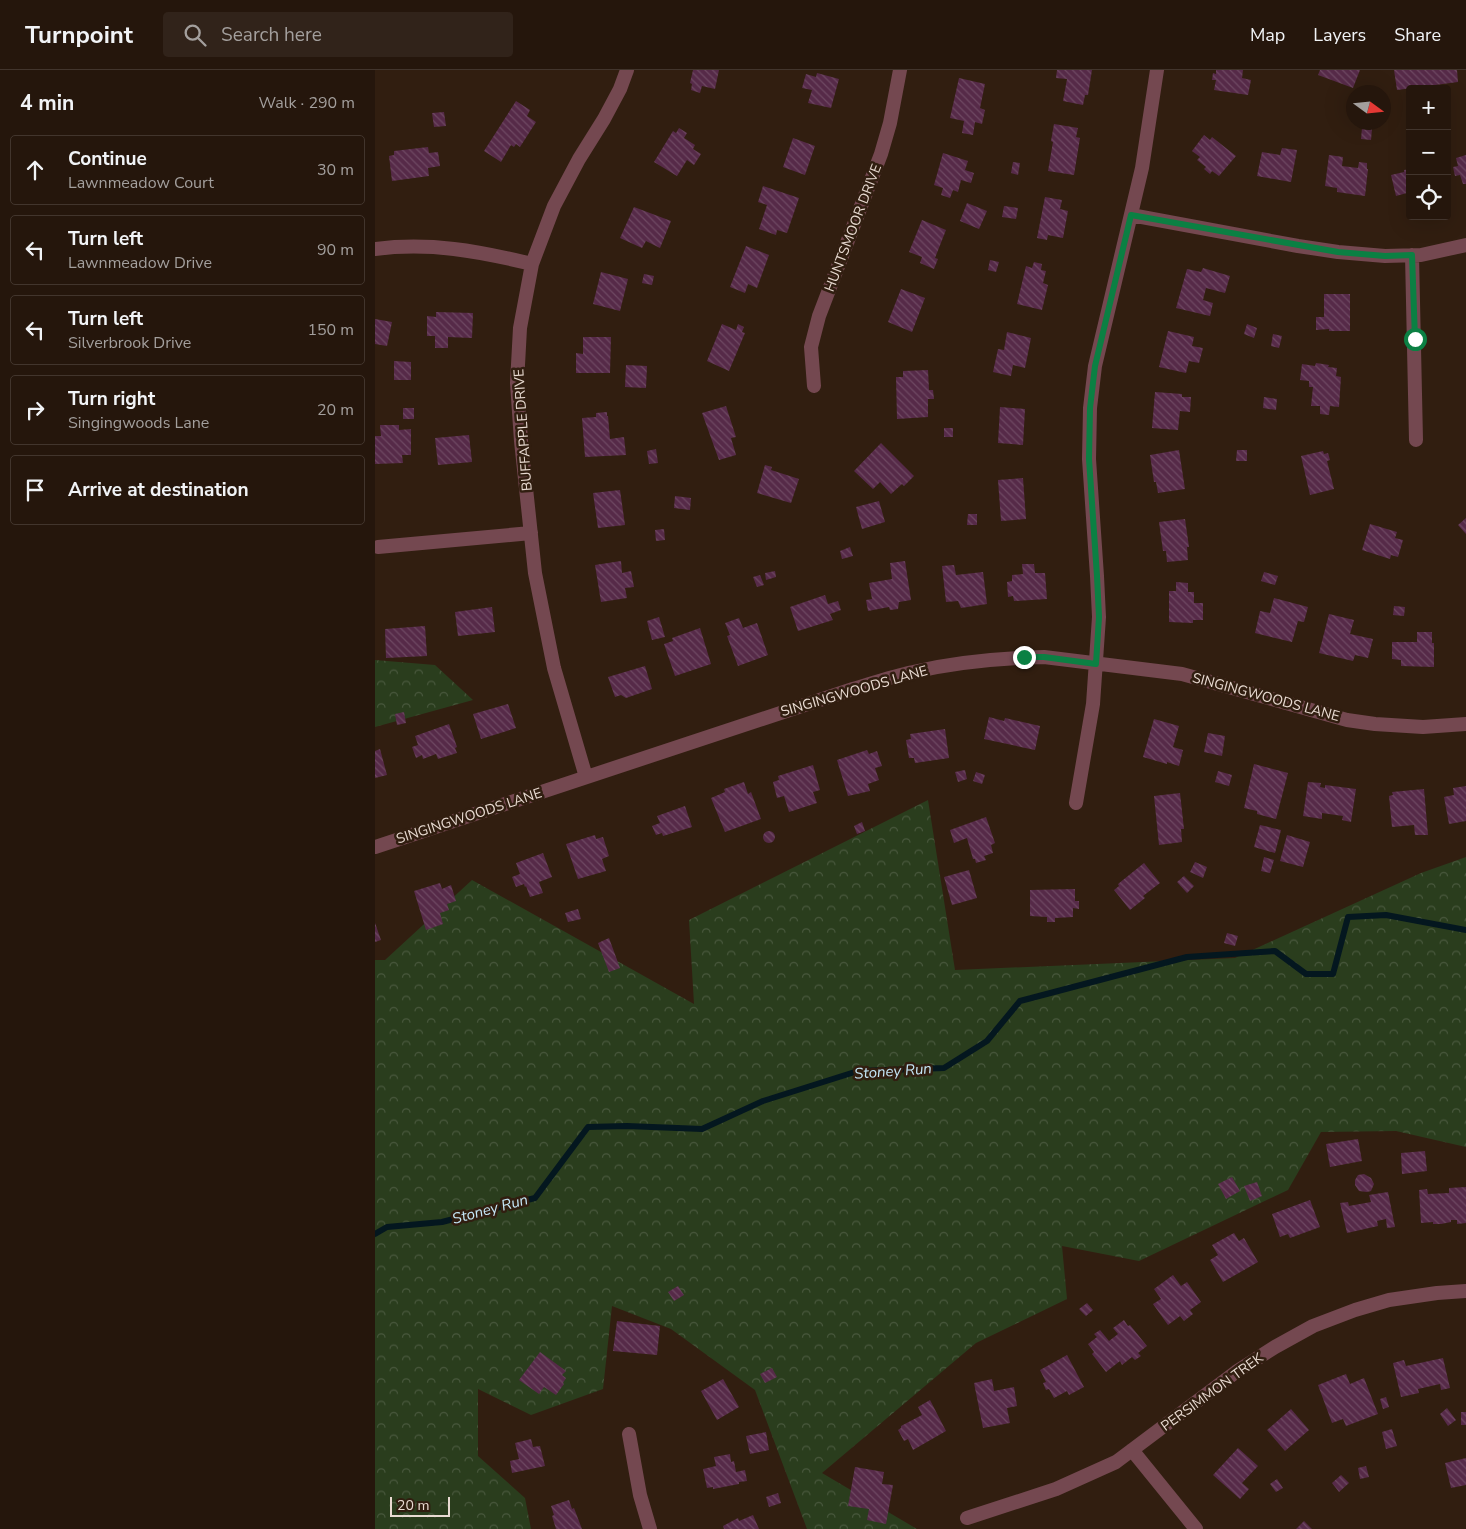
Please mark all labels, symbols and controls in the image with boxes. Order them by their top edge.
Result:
search box [163,12,513,57]
text: Turnpoint [25,19,133,51]
icon: search [181,21,209,49]
text: Search here [221,22,322,48]
text: Map [1250,23,1285,47]
text: Layers [1313,23,1366,47]
text: Share [1394,23,1441,47]
north arrow [1346,85,1391,130]
map controls [1406,85,1451,220]
button: + [1406,85,1451,130]
text: 4 min [20,89,74,117]
text: Walk · 290 m [259,92,355,114]
button: − [1406,130,1451,175]
text: Continue [68,146,147,172]
icon: ahead [21,156,49,184]
text: 30 m [317,159,354,181]
street label: HUNTSMOOR DRIVE [820,161,886,295]
text: Lawnmeadow Court [68,172,214,194]
button: locate [1406,175,1451,220]
text: Turn left [68,226,143,252]
icon: left [21,236,49,264]
text: 90 m [317,239,354,261]
text: Lawnmeadow Drive [68,252,212,274]
text: Turn left [68,306,143,332]
icon: left [21,316,49,344]
text: 150 m [307,319,354,341]
route start [1404,328,1427,351]
text: Silverbrook Drive [68,332,191,354]
street label: BUFFAPPLE DRIVE [509,368,537,492]
text: Turn right [68,386,155,412]
icon: right [21,396,49,424]
text: 20 m [317,399,354,421]
text: Singingwoods Lane [68,412,209,434]
icon: arrive [21,476,49,504]
text: Arrive at destination [68,477,249,503]
route end [1013,646,1036,669]
street label: SINGINGWOODS LANE [778,661,930,721]
street label: SINGINGWOODS LANE [1190,668,1342,726]
street label: SINGINGWOODS LANE [394,783,544,849]
water label: Stoney Run [854,1058,932,1084]
water label: Stoney Run [450,1189,530,1229]
street label: PERSIMMON TREK [1157,1348,1267,1436]
scale bar [390,1494,450,1517]
text: 20 m [397,1496,429,1515]

